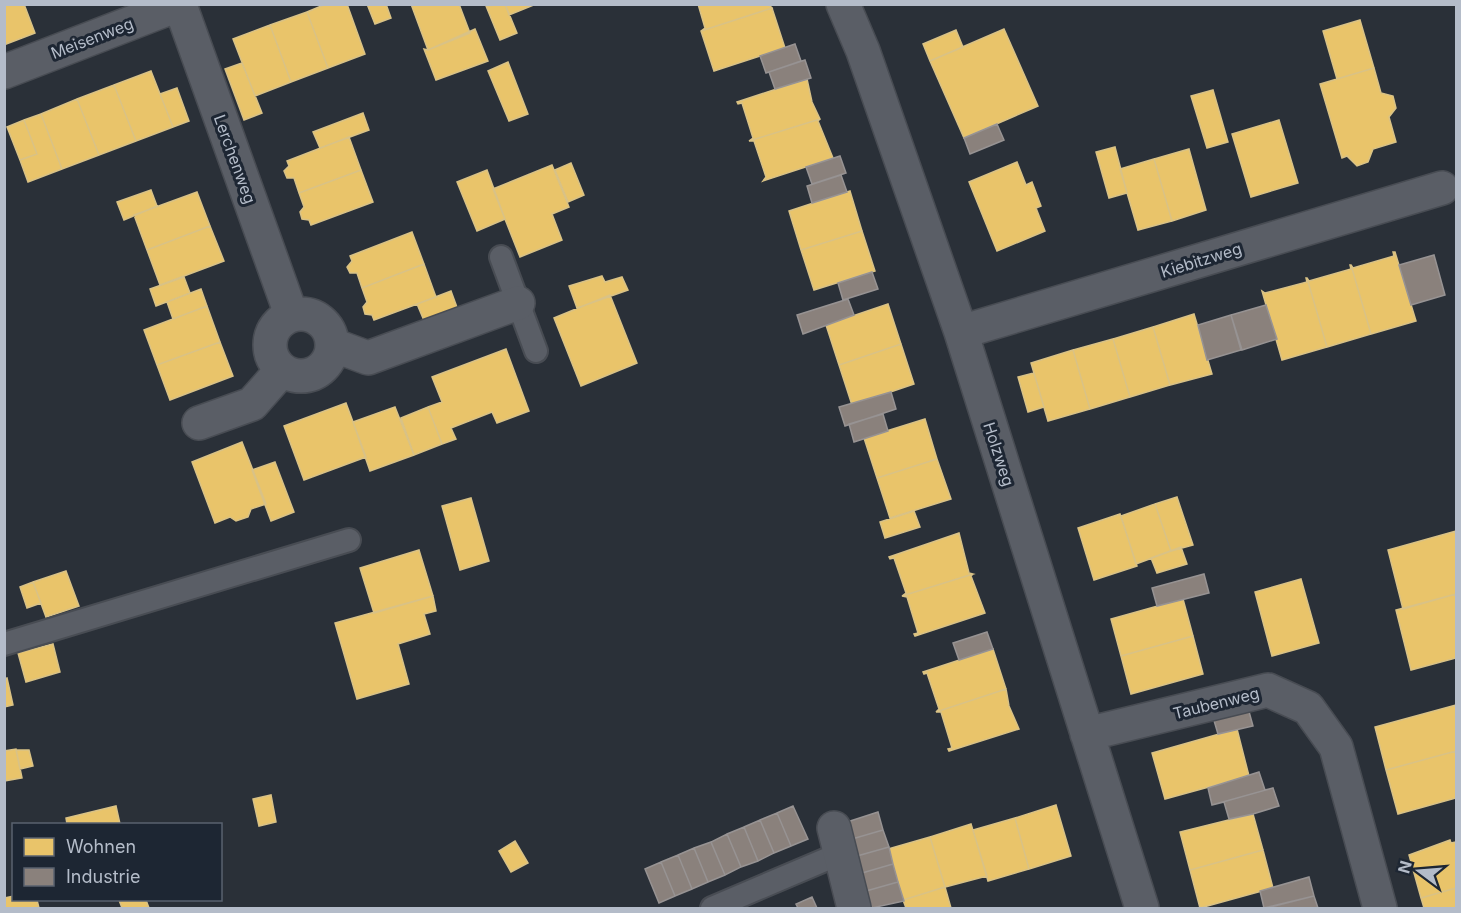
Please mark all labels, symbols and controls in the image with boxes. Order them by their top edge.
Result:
street label: Meisenweg [48,13,136,63]
street label: Lerchenweg [210,112,260,206]
street label: Kiebitzweg [1158,238,1244,282]
street label: Holzweg [979,419,1019,489]
street label: Taubenweg [1171,683,1261,723]
legend [12,823,222,901]
text: Wohnen [66,836,136,857]
north arrow [1389,841,1449,901]
text: N [1393,858,1416,875]
text: Industrie [66,866,140,887]

